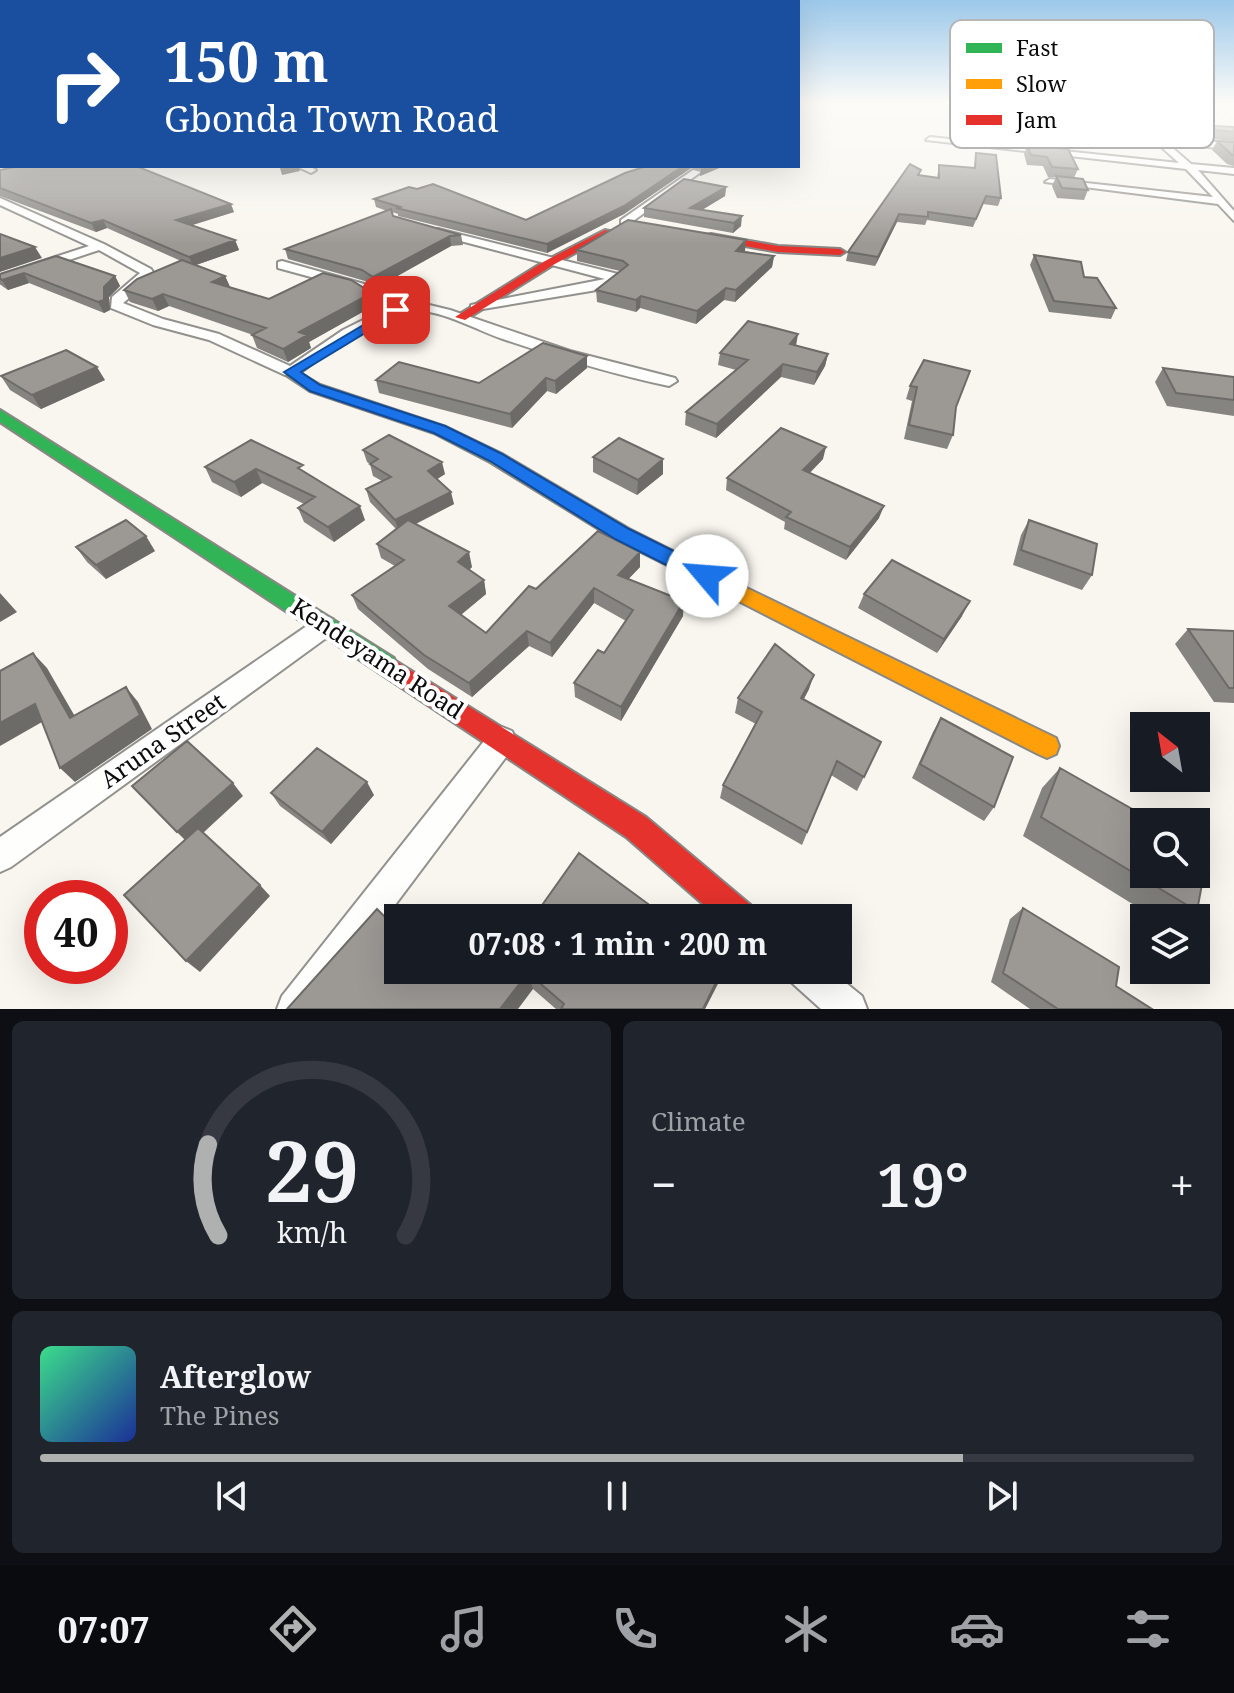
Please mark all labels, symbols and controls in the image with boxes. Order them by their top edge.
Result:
legend [950,20,1214,148]
text: 150 m [164,22,329,98]
icon: right [32,32,136,136]
text: Fast [1016,32,1058,62]
text: Slow [1016,68,1066,98]
text: Gbonda Town Road [164,94,499,143]
text: Jam [1015,104,1057,134]
pin [362,276,430,344]
icon: arrive [374,288,418,332]
position arrow [665,534,749,618]
street label: Kendeyama Road [285,590,471,726]
street label: Aruna Street [93,684,231,795]
north arrow [1130,712,1210,792]
map controls [1130,712,1210,984]
button: search [1130,808,1210,888]
speed limit sign: 40 [24,880,128,984]
button: layers [1130,904,1210,984]
text: 07:08 · 1 min · 200 m [469,923,767,964]
text: Climate [651,1103,746,1139]
text: 29 [264,1113,359,1226]
text: 19° [877,1143,969,1225]
text: − [651,1154,676,1214]
text: + [1169,1154,1194,1214]
text: km/h [276,1212,347,1251]
text: Afterglow [160,1356,311,1397]
text: The Pines [160,1397,280,1433]
icon: previous [210,1474,254,1518]
icon: pause [595,1474,639,1518]
icon: next [980,1474,1024,1518]
icon: directions [265,1601,321,1657]
icon: music [436,1601,492,1657]
icon: phone [607,1601,663,1657]
icon: climate [778,1601,834,1657]
icon: car [949,1601,1005,1657]
icon: filters [1120,1601,1176,1657]
text: 07:07 [58,1605,150,1654]

